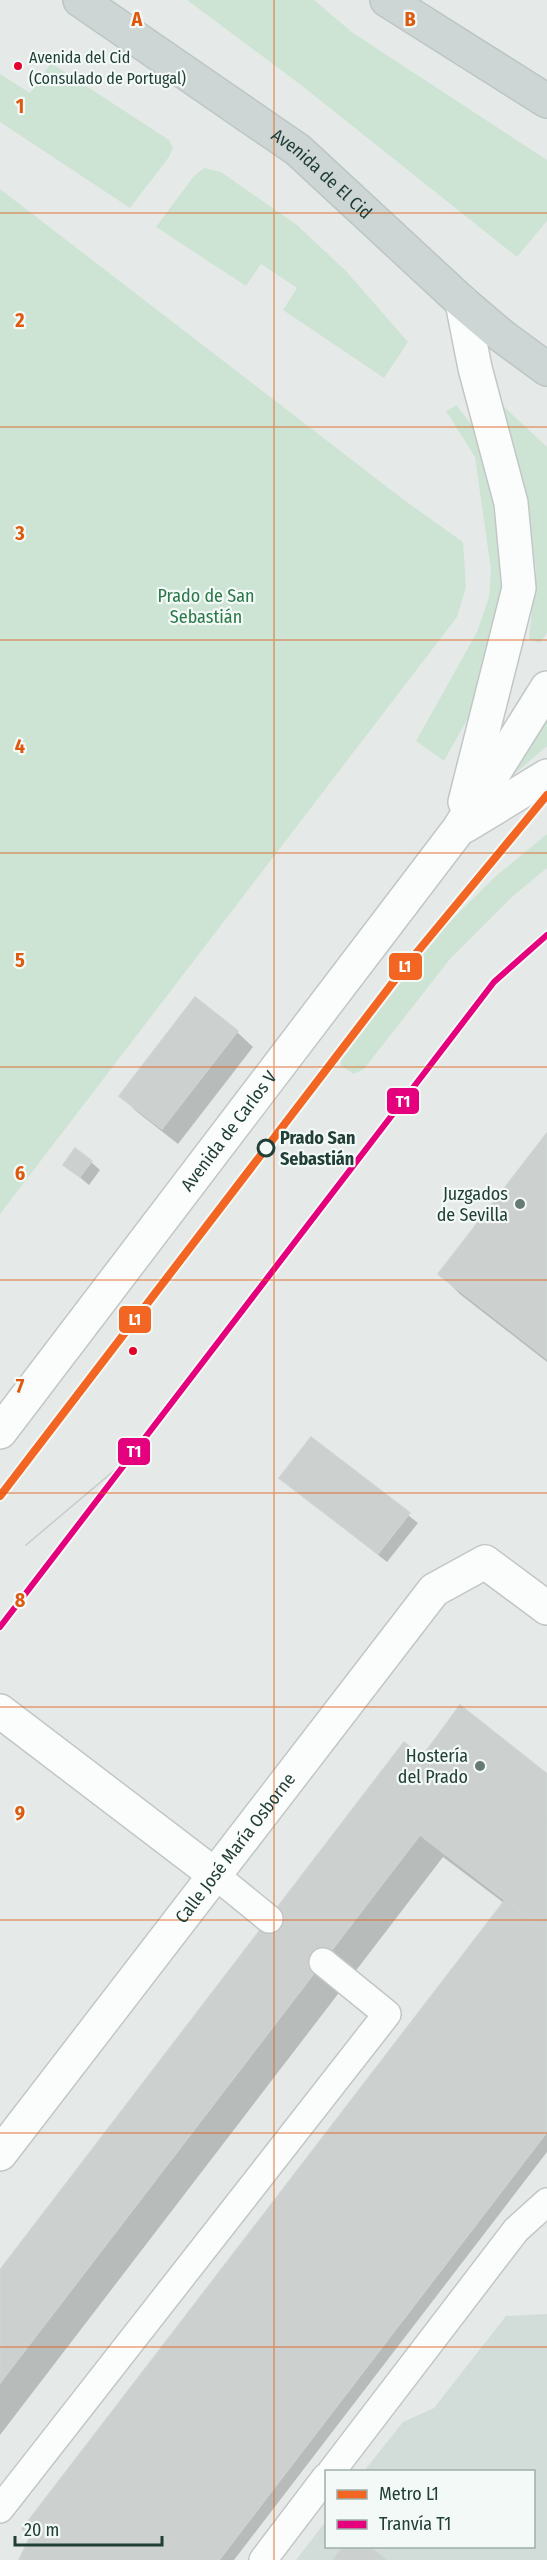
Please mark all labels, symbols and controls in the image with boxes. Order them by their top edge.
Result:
text: A [131,7,144,31]
text: B [404,7,416,31]
place label: Avenida del Cid (Consulado de Portugal) [29,48,186,88]
marker: Avenida del Cid (Consulado de Portugal) [12,60,24,72]
text: 1 [16,94,24,118]
street label: Avenida de El Cid [267,124,376,224]
text: 2 [14,308,25,332]
text: 3 [14,521,25,545]
park label: Prado de San Sebastián [158,585,254,628]
text: 4 [15,734,25,758]
text: 5 [15,948,25,972]
line badge: L1 [388,952,423,981]
text: L1 [399,957,411,976]
street label: Avenida de Carlos V [176,1066,282,1196]
line badge: T1 [386,1087,420,1115]
text: T1 [396,1092,410,1111]
place label: Prado San Sebastián [280,1127,355,1170]
marker: Prado San Sebastián [257,1139,275,1157]
text: 6 [15,1161,25,1185]
place label: Juzgados de Sevilla [437,1183,508,1226]
marker: Juzgados de Sevilla [513,1197,527,1211]
line badge: L1 [118,1305,152,1334]
text: L1 [129,1310,141,1329]
unlabelled marker [127,1345,139,1357]
text: 7 [16,1374,25,1398]
line badge: T1 [117,1437,151,1466]
text: T1 [127,1442,141,1461]
text: 8 [15,1588,26,1612]
place label: Hostería del Prado [398,1745,468,1788]
marker: Hostería del Prado [473,1759,487,1773]
street label: Calle José María Osborne [171,1769,300,1928]
text: 9 [15,1801,25,1825]
legend [325,2470,535,2548]
text: Metro L1 [379,2483,439,2505]
scale bar [15,2509,162,2547]
text: Tranvía T1 [379,2513,451,2535]
text: 20 m [24,2519,59,2541]

